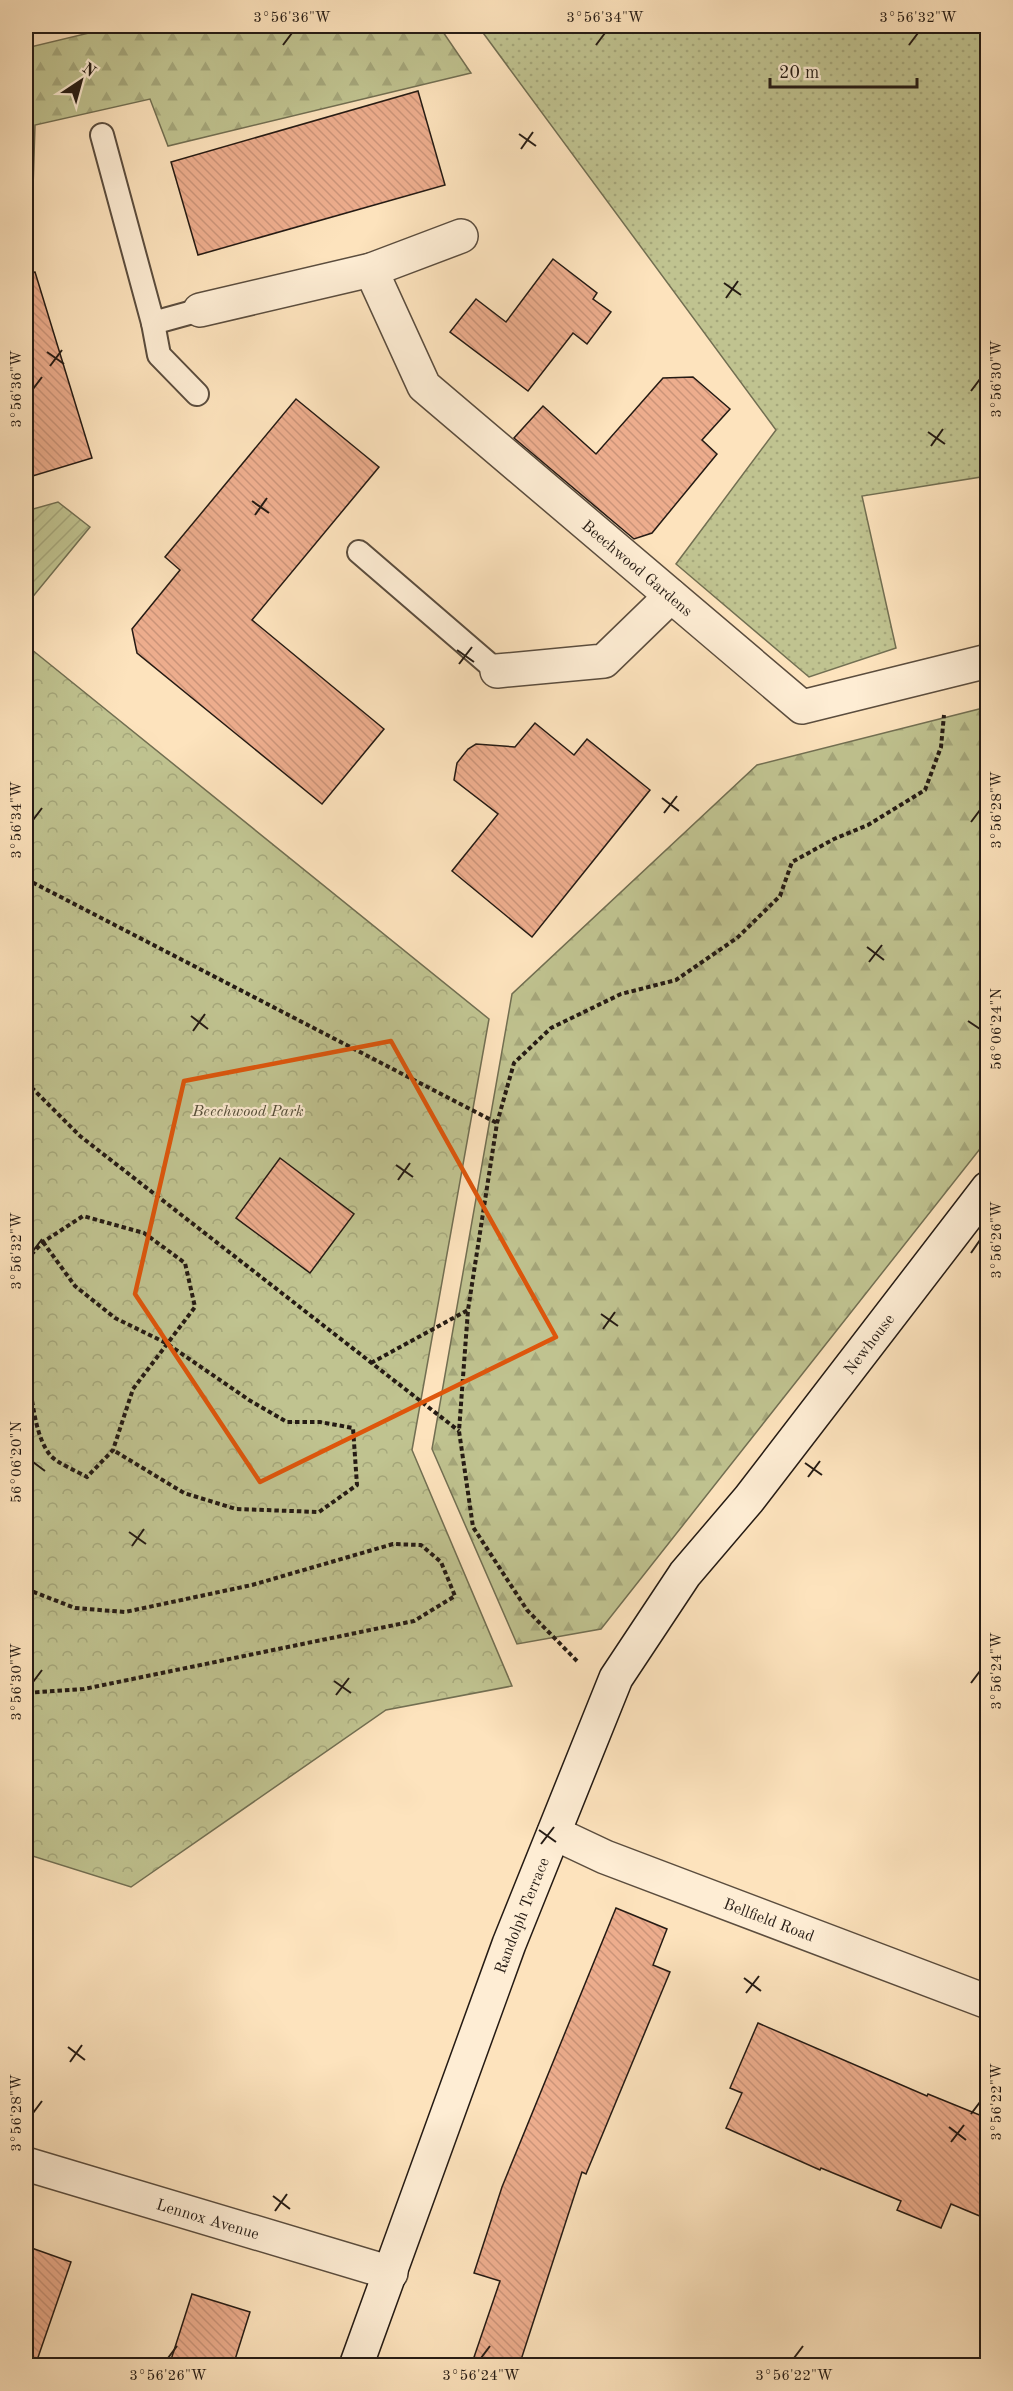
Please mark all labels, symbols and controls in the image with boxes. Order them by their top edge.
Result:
text: 3°56'36"W [253,11,331,26]
text: 3°56'34"W [566,11,644,26]
text: 3°56'32"W [879,11,957,26]
north arrow [51,51,111,111]
scale bar [770,51,917,89]
text: N [79,60,99,81]
text: 20 m [779,64,819,82]
text: 3°56'30"W [990,340,1005,418]
text: 3°56'36"W [10,350,25,428]
street label: Beechwood Gardens [578,518,695,620]
text: 3°56'28"W [990,771,1005,849]
text: 3°56'34"W [10,781,25,859]
text: 56°06'24"N [990,988,1005,1070]
park label: Beechwood Park [191,1104,304,1120]
text: 3°56'26"W [990,1201,1005,1279]
text: 3°56'32"W [10,1212,25,1290]
street label: Newhouse [842,1312,898,1378]
text: 56°06'20"N [10,1421,25,1503]
text: 3°56'24"W [990,1632,1005,1710]
text: 3°56'30"W [10,1643,25,1721]
street label: Randolph Terrace [493,1856,553,1976]
street label: Bellfield Road [721,1897,816,1945]
text: 3°56'22"W [990,2063,1005,2141]
text: 3°56'28"W [10,2074,25,2152]
street label: Lennox Avenue [154,2197,261,2243]
text: 3°56'26"W [129,2369,207,2384]
text: 3°56'24"W [442,2369,520,2384]
text: 3°56'22"W [755,2369,833,2384]

